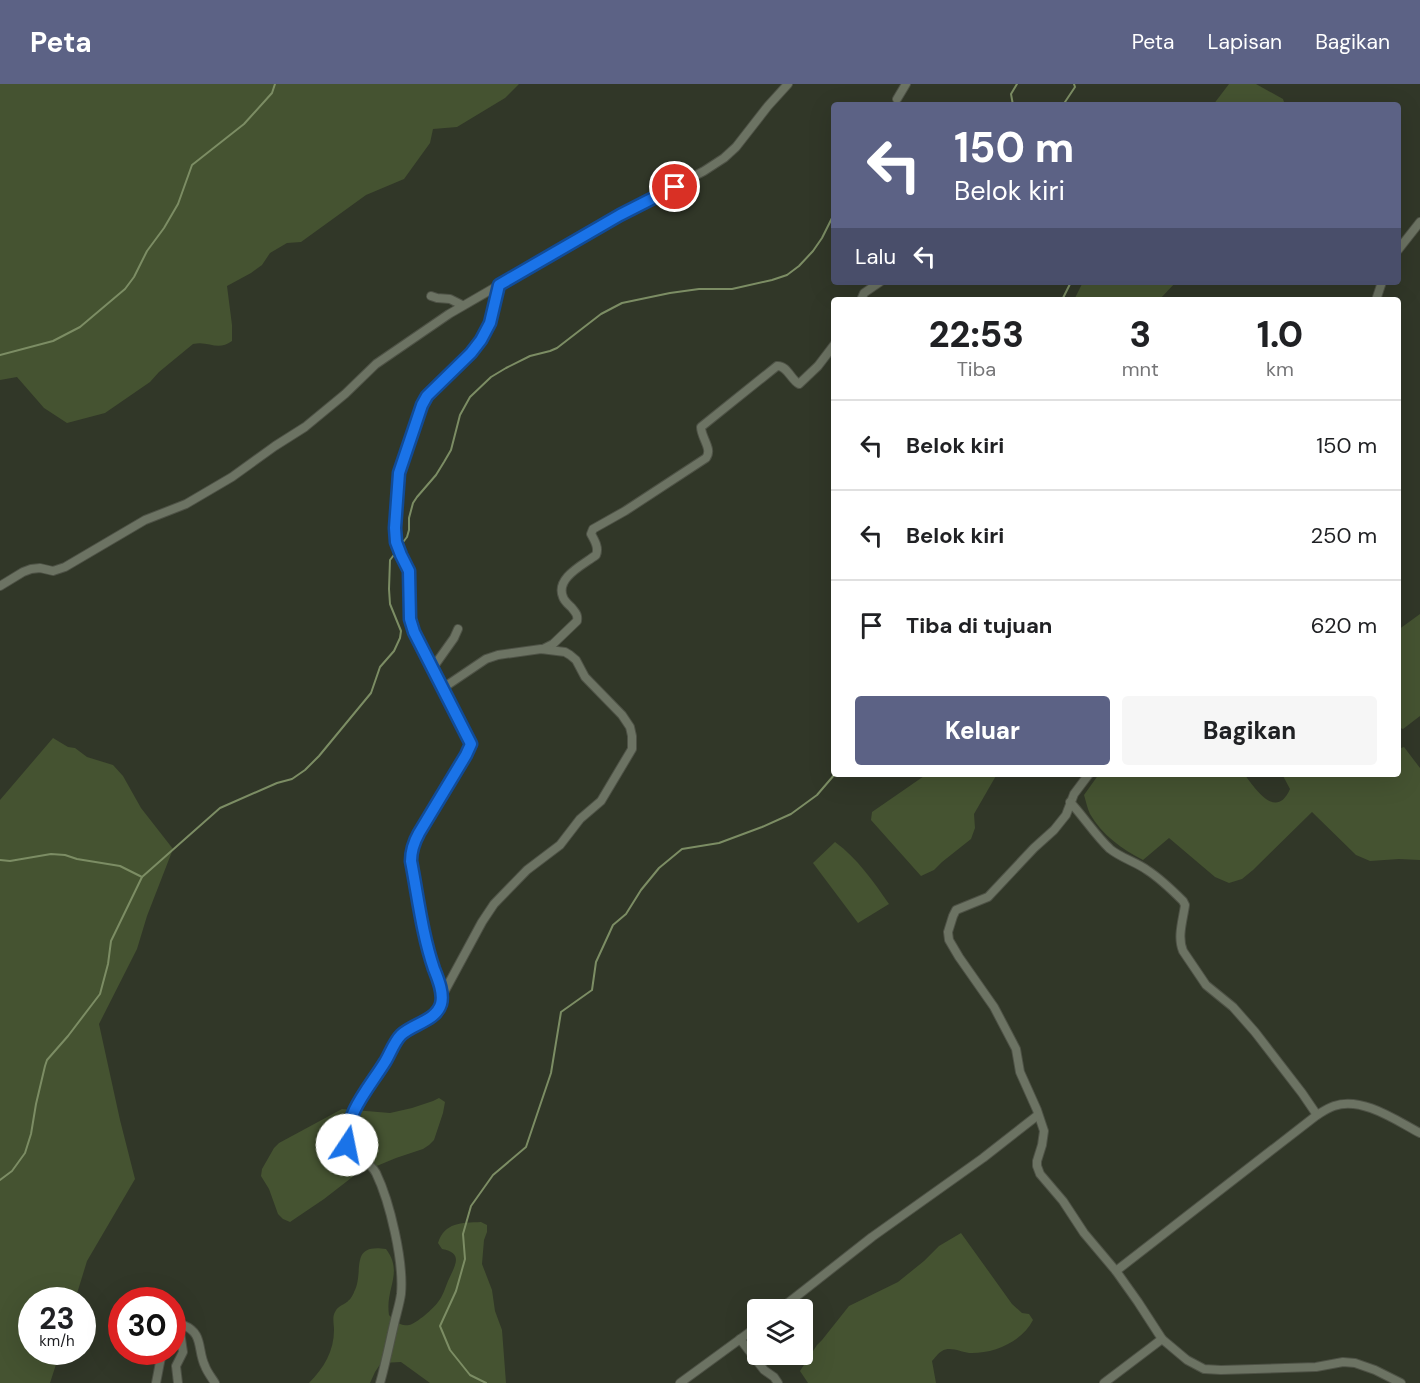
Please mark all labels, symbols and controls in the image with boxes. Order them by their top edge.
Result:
text: Peta [30,24,92,61]
text: Peta [1132,28,1174,56]
text: Lapisan [1207,28,1282,56]
text: Bagikan [1315,28,1390,56]
text: 150 m [954,120,1074,175]
icon: left [855,126,933,204]
pin [649,161,700,212]
icon: arrive [658,170,691,203]
text: Belok kiri [954,173,1065,208]
icon: left [908,240,941,273]
text: Lalu [855,242,896,271]
text: 22:53 [929,311,1024,358]
text: 3 [1129,311,1151,358]
text: 1.0 [1257,311,1303,358]
text: Tiba [957,356,996,382]
text: mnt [1122,356,1159,382]
text: km [1266,356,1294,382]
icon: left [855,429,888,462]
text: Belok kiri [906,431,1004,460]
text: 150 m [1316,431,1377,460]
icon: left [855,519,888,552]
text: Belok kiri [906,521,1004,550]
text: 250 m [1310,521,1377,550]
icon: arrive [855,609,888,642]
text: Tiba di tujuan [906,611,1052,640]
text: 620 m [1311,611,1377,640]
button: Keluar [855,696,1110,765]
button: Bagikan [1122,696,1377,765]
position arrow [315,1113,379,1177]
speed limit sign: 30 [108,1287,186,1365]
text: 23 [39,1299,75,1338]
map controls [747,1299,813,1365]
button: layers [747,1299,813,1365]
text: km/h [39,1331,75,1351]

